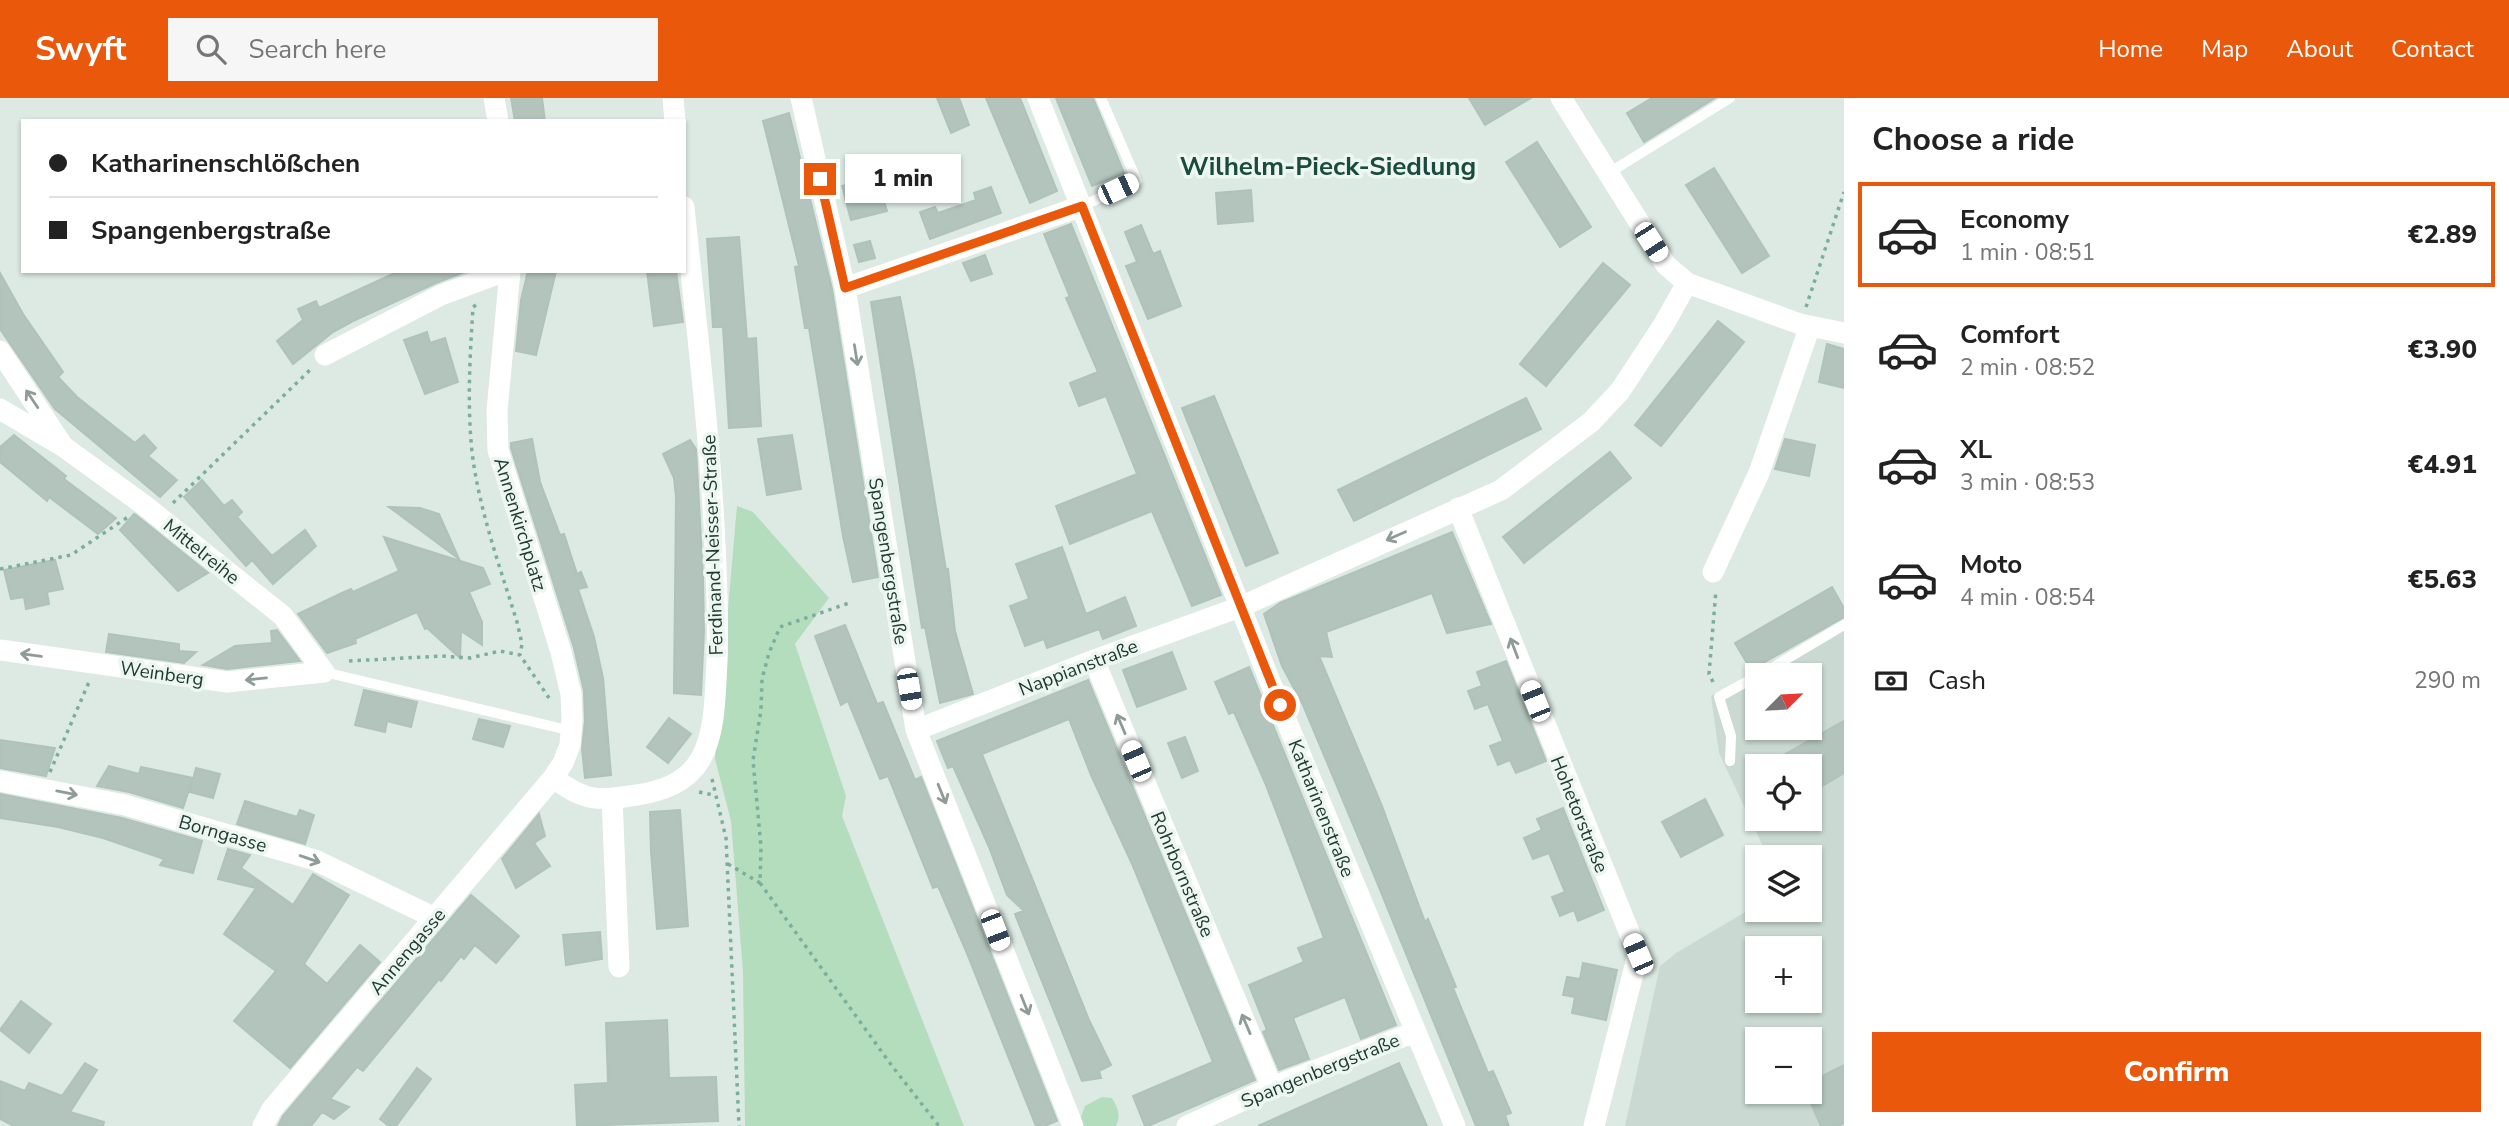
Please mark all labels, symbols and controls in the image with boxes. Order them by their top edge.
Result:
search box [168,18,658,81]
text: Swyft [35,27,126,72]
icon: search [192,30,230,68]
text: Search here [248,32,386,67]
text: Home [2098,33,2163,65]
text: Map [2201,33,2248,65]
text: About [2286,33,2353,65]
text: Contact [2391,33,2474,65]
text: Choose a ride [1872,118,2074,161]
text: Katharinenschlößchen [91,146,360,181]
district label: Wilhelm-Pieck-Siedlung [1180,149,1476,184]
callout: 1 min [844,154,960,204]
route end [804,163,836,195]
text: 1 min [873,163,933,194]
car [1095,171,1142,207]
text: Economy [1960,202,2069,237]
icon: car [1876,203,1939,266]
text: Spangenbergstraße [91,213,331,248]
text: €2.89 [2408,217,2477,252]
car [1631,219,1672,265]
text: 1 min · 08:51 [1960,237,2095,268]
text: Comfort [1960,317,2060,352]
icon: car [1876,318,1939,381]
text: €3.90 [2408,332,2477,367]
one-way arrow [850,343,863,366]
text: 2 min · 08:52 [1960,352,2095,383]
one-way arrow [25,390,39,409]
text: XL [1960,432,1992,467]
icon: car [1876,433,1939,496]
street label: Ferdinand-Neisser-Straße [696,434,730,656]
text: €4.91 [2408,447,2477,482]
street label: Annenkirchplatz [487,454,553,595]
text: 3 min · 08:53 [1960,467,2095,498]
street label: Spangenbergstraße [862,476,914,647]
street label: Mittelreihe [158,513,245,591]
one-way arrow [1386,530,1407,543]
text: Moto [1960,547,2022,582]
icon: car [1876,548,1939,611]
text: €5.63 [2408,562,2477,597]
text: 4 min · 08:54 [1960,582,2095,613]
street label: Nappianstraße [1015,633,1142,703]
one-way arrow [1506,638,1519,659]
one-way arrow [20,648,43,661]
street label: Weinberg [118,655,205,693]
icon: cash [1872,662,1910,700]
north arrow [1745,663,1822,740]
map controls [1745,663,1822,1104]
text: Cash [1928,663,1986,698]
text: 290 m [2414,665,2481,696]
car [896,666,923,712]
one-way arrow [246,673,268,686]
car [1518,678,1553,724]
route start [1264,689,1296,721]
one-way arrow [1113,714,1126,735]
street label: Katharinenstraße [1282,736,1361,881]
car [1119,738,1154,784]
street label: Hohetorstraße [1544,752,1614,877]
button: locate [1745,754,1822,831]
one-way arrow [936,782,949,804]
one-way arrow [55,787,78,801]
street label: Rohrbornstraße [1144,808,1220,941]
street label: Borngasse [176,809,270,859]
button: layers [1745,845,1822,922]
one-way arrow [299,854,321,866]
street label: Annengasse [364,903,452,1001]
car [978,907,1013,953]
car [1621,931,1656,977]
button: + [1745,936,1822,1013]
one-way arrow [1020,994,1033,1016]
one-way arrow [1239,1014,1252,1036]
street label: Spangenbergstraße [1237,1027,1404,1115]
button: − [1745,1027,1822,1104]
button: Confirm [1872,1032,2481,1112]

